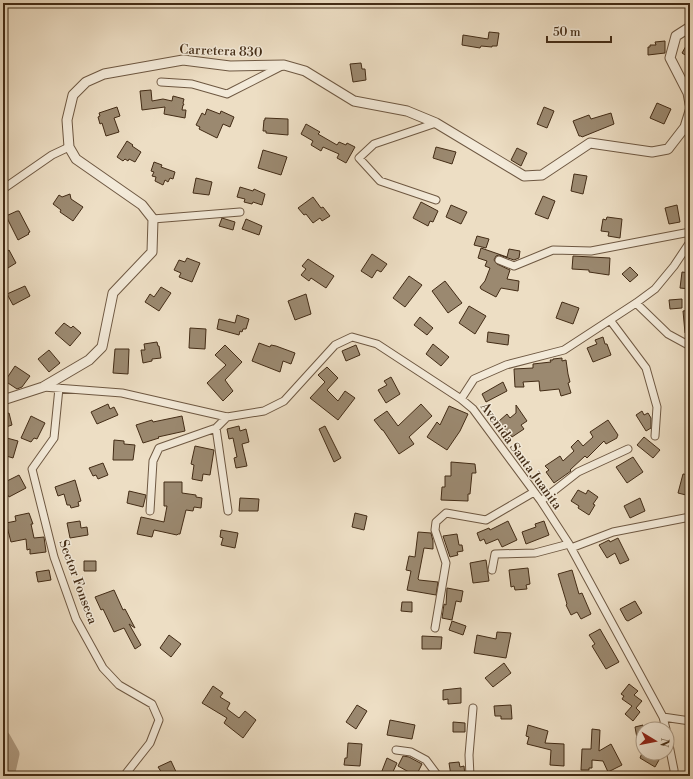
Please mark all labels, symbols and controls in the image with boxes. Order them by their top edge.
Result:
scale bar [547,18,611,44]
text: 50 m [553,25,581,40]
street label: Carretera 830 [179,42,263,60]
street label: Avenida Santa Juanita [476,399,565,513]
street label: Sector Fonseca [55,538,101,627]
north arrow [635,721,675,761]
text: N [656,737,672,748]

